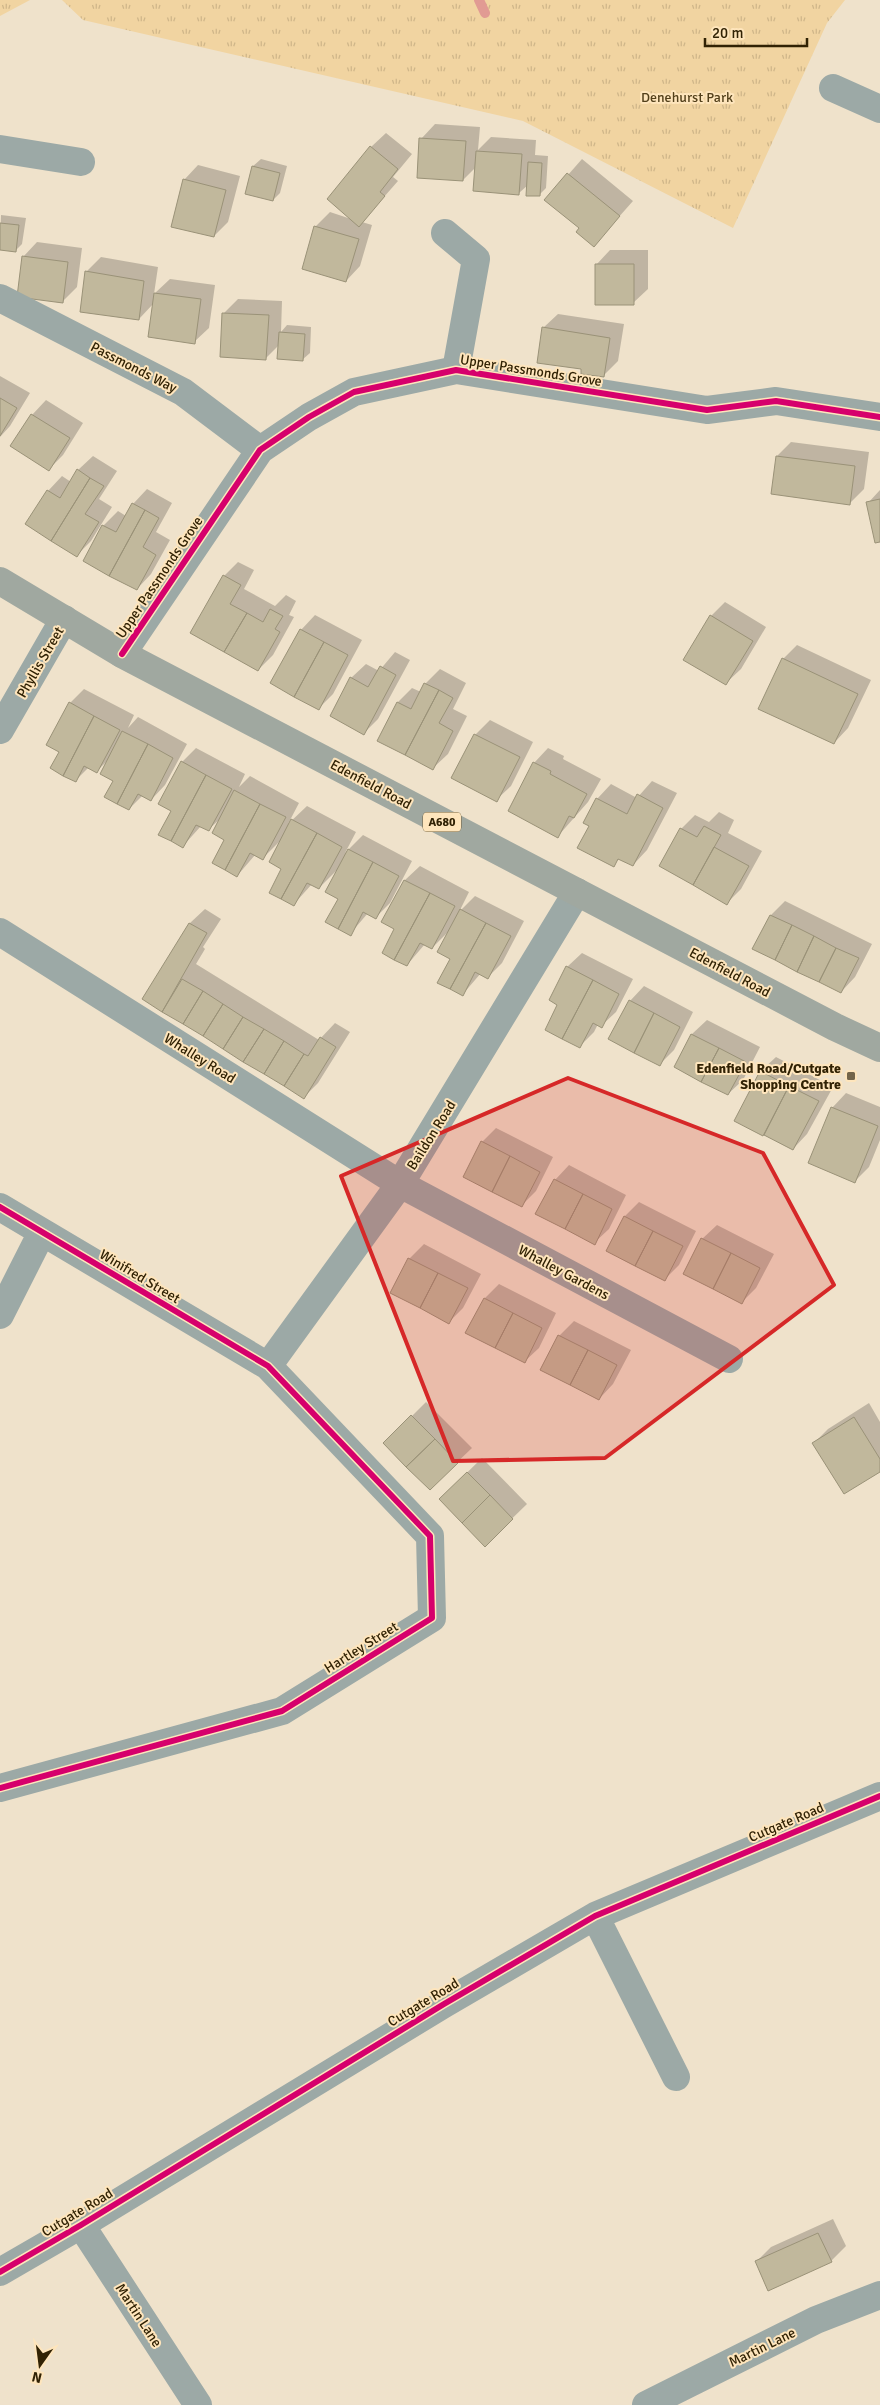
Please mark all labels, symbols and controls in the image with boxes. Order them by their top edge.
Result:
scale bar [705,15,808,47]
text: 20 m [712,24,743,42]
park label: Denehurst Park [641,89,733,106]
street label: Passmonds Way [88,338,180,397]
street label: Upper Passmonds Grove [459,351,603,390]
street label: Upper Passmonds Grove [112,513,207,641]
street label: Phyllis Street [13,624,68,701]
street label: Edenfield Road [327,756,414,813]
road number: A680 [423,812,461,832]
street label: Edenfield Road [686,944,773,1001]
street label: Whalley Road [161,1030,239,1087]
place label: Edenfield Road/Cutgate Shopping Centre [696,1060,841,1093]
marker: Edenfield Road/Cutgate Shopping Centre [845,1070,857,1082]
street label: Baildon Road [403,1097,460,1173]
street label: Whalley Gardens [515,1241,612,1303]
street label: Winifred Street [96,1246,183,1307]
street label: Hartley Street [321,1618,401,1677]
street label: Cutgate Road [746,1799,826,1846]
street label: Cutgate Road [385,1975,462,2030]
street label: Cutgate Road [39,2185,116,2240]
street label: Martin Lane [112,2280,165,2350]
street label: Martin Lane [726,2324,798,2371]
north arrow [15,2340,65,2390]
text: N [30,2368,44,2387]

